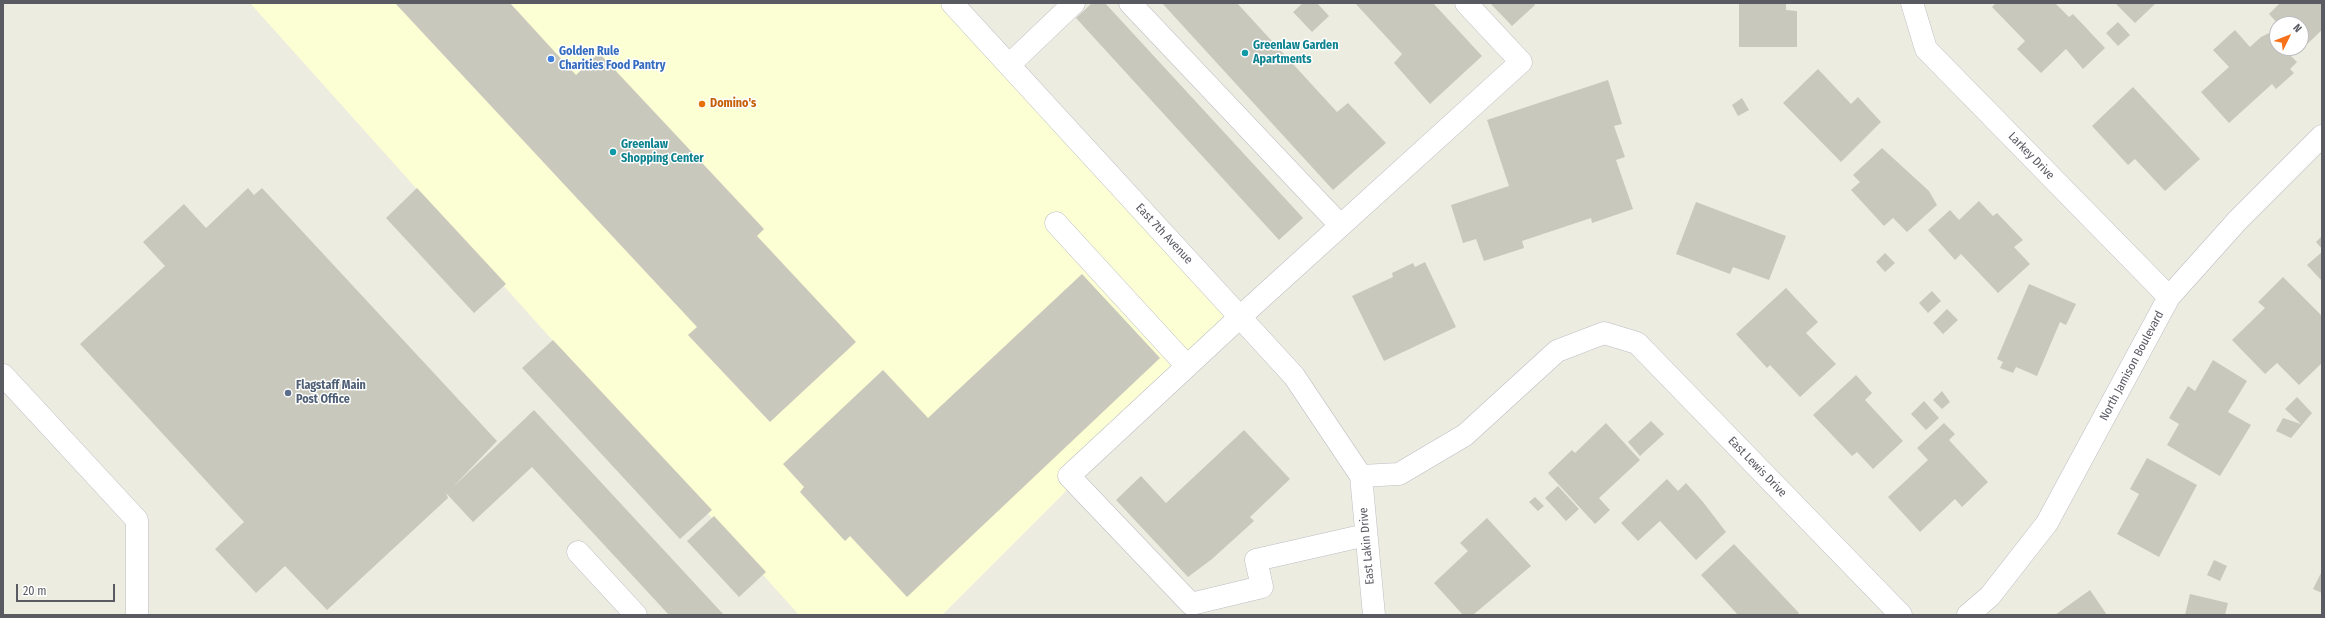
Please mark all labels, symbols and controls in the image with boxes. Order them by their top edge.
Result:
north arrow [2269,16,2309,56]
text: N [2290,21,2304,35]
place label: Greenlaw Garden Apartments [1253,39,1338,67]
place label: Golden Rule Charities Food Pantry [559,45,665,73]
marker: Greenlaw Garden Apartments [1240,48,1250,58]
marker: Golden Rule Charities Food Pantry [546,54,556,64]
place label: Domino's [710,97,756,111]
marker: Domino's [697,99,707,109]
street label: Larkey Drive [2005,129,2057,183]
place label: Greenlaw Shopping Center [621,138,704,166]
marker: Greenlaw Shopping Center [608,147,618,157]
street label: East 7th Avenue [1132,201,1196,267]
street label: North Jamison Boulevard [2097,309,2167,423]
place label: Flagstaff Main Post Office [296,379,366,407]
marker: Flagstaff Main Post Office [283,388,293,398]
street label: East Lewis Drive [1725,434,1789,500]
street label: East Lakin Drive [1356,507,1378,585]
scale bar [18,576,117,602]
text: 20 m [23,584,47,598]

